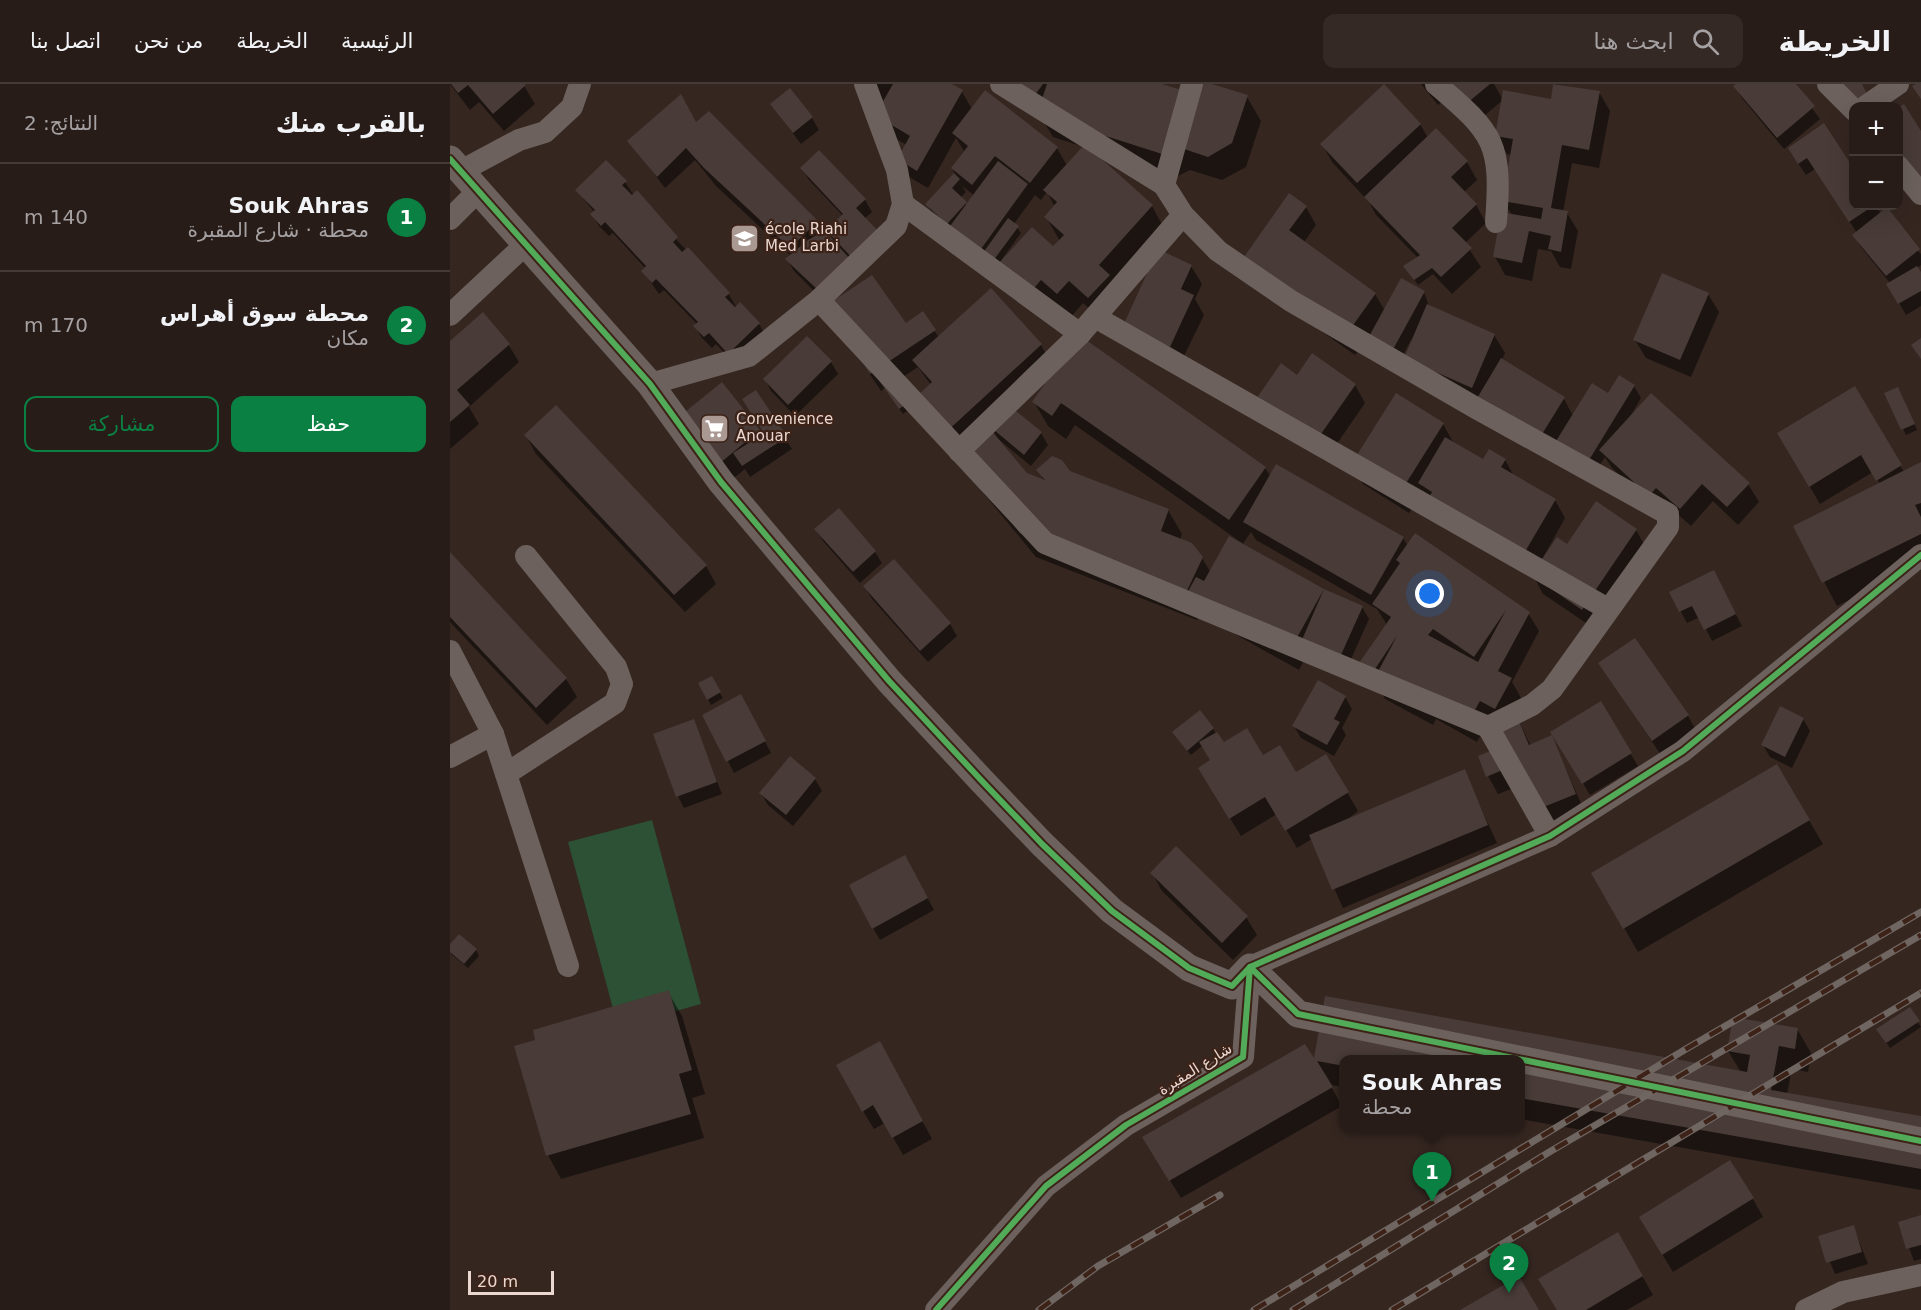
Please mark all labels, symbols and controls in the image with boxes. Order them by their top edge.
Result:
search box [1323,14,1743,68]
icon: search [1689,25,1722,58]
text: الخريطة [1779,25,1891,58]
text: اتصل بنا [30,29,101,53]
text: من نحن [134,29,203,53]
text: الخريطة [236,29,308,53]
text: الرئيسية [341,29,413,53]
text: ابحث هنا [1594,29,1674,54]
map controls [1849,102,1903,210]
button: + [1849,102,1903,156]
text: بالقرب منك [276,108,426,138]
text: النتائج: 2 [24,111,98,135]
button: − [1849,156,1903,210]
text: Souk Ahras [229,193,369,218]
text: 140 m [24,205,88,229]
text: 1 [400,205,413,229]
text: محطة · شارع المقبرة [187,218,369,242]
place label: école Riahi Med Larbi [765,220,847,255]
school or university icon: école Riahi Med Larbi [728,222,760,254]
text: محطة سوق أهراس [160,301,369,326]
text: 170 m [24,313,88,337]
text: 2 [400,313,413,337]
text: مكان [326,326,369,350]
button: مشاركة [24,396,219,452]
button: حفظ [231,396,426,452]
place label: Convenience Anouar [736,410,833,445]
supermarket icon: Convenience Anouar [699,412,731,444]
your location [1415,579,1444,608]
street label: شارع المقبرة [1155,1039,1235,1099]
popup [1339,1055,1525,1133]
text: Souk Ahras [1362,1070,1502,1095]
text: محطة [1362,1095,1413,1119]
pin: 1 [1412,1152,1452,1202]
pin: 2 [1490,1244,1528,1293]
scale bar [468,1268,554,1296]
text: 20 m [477,1272,518,1291]

